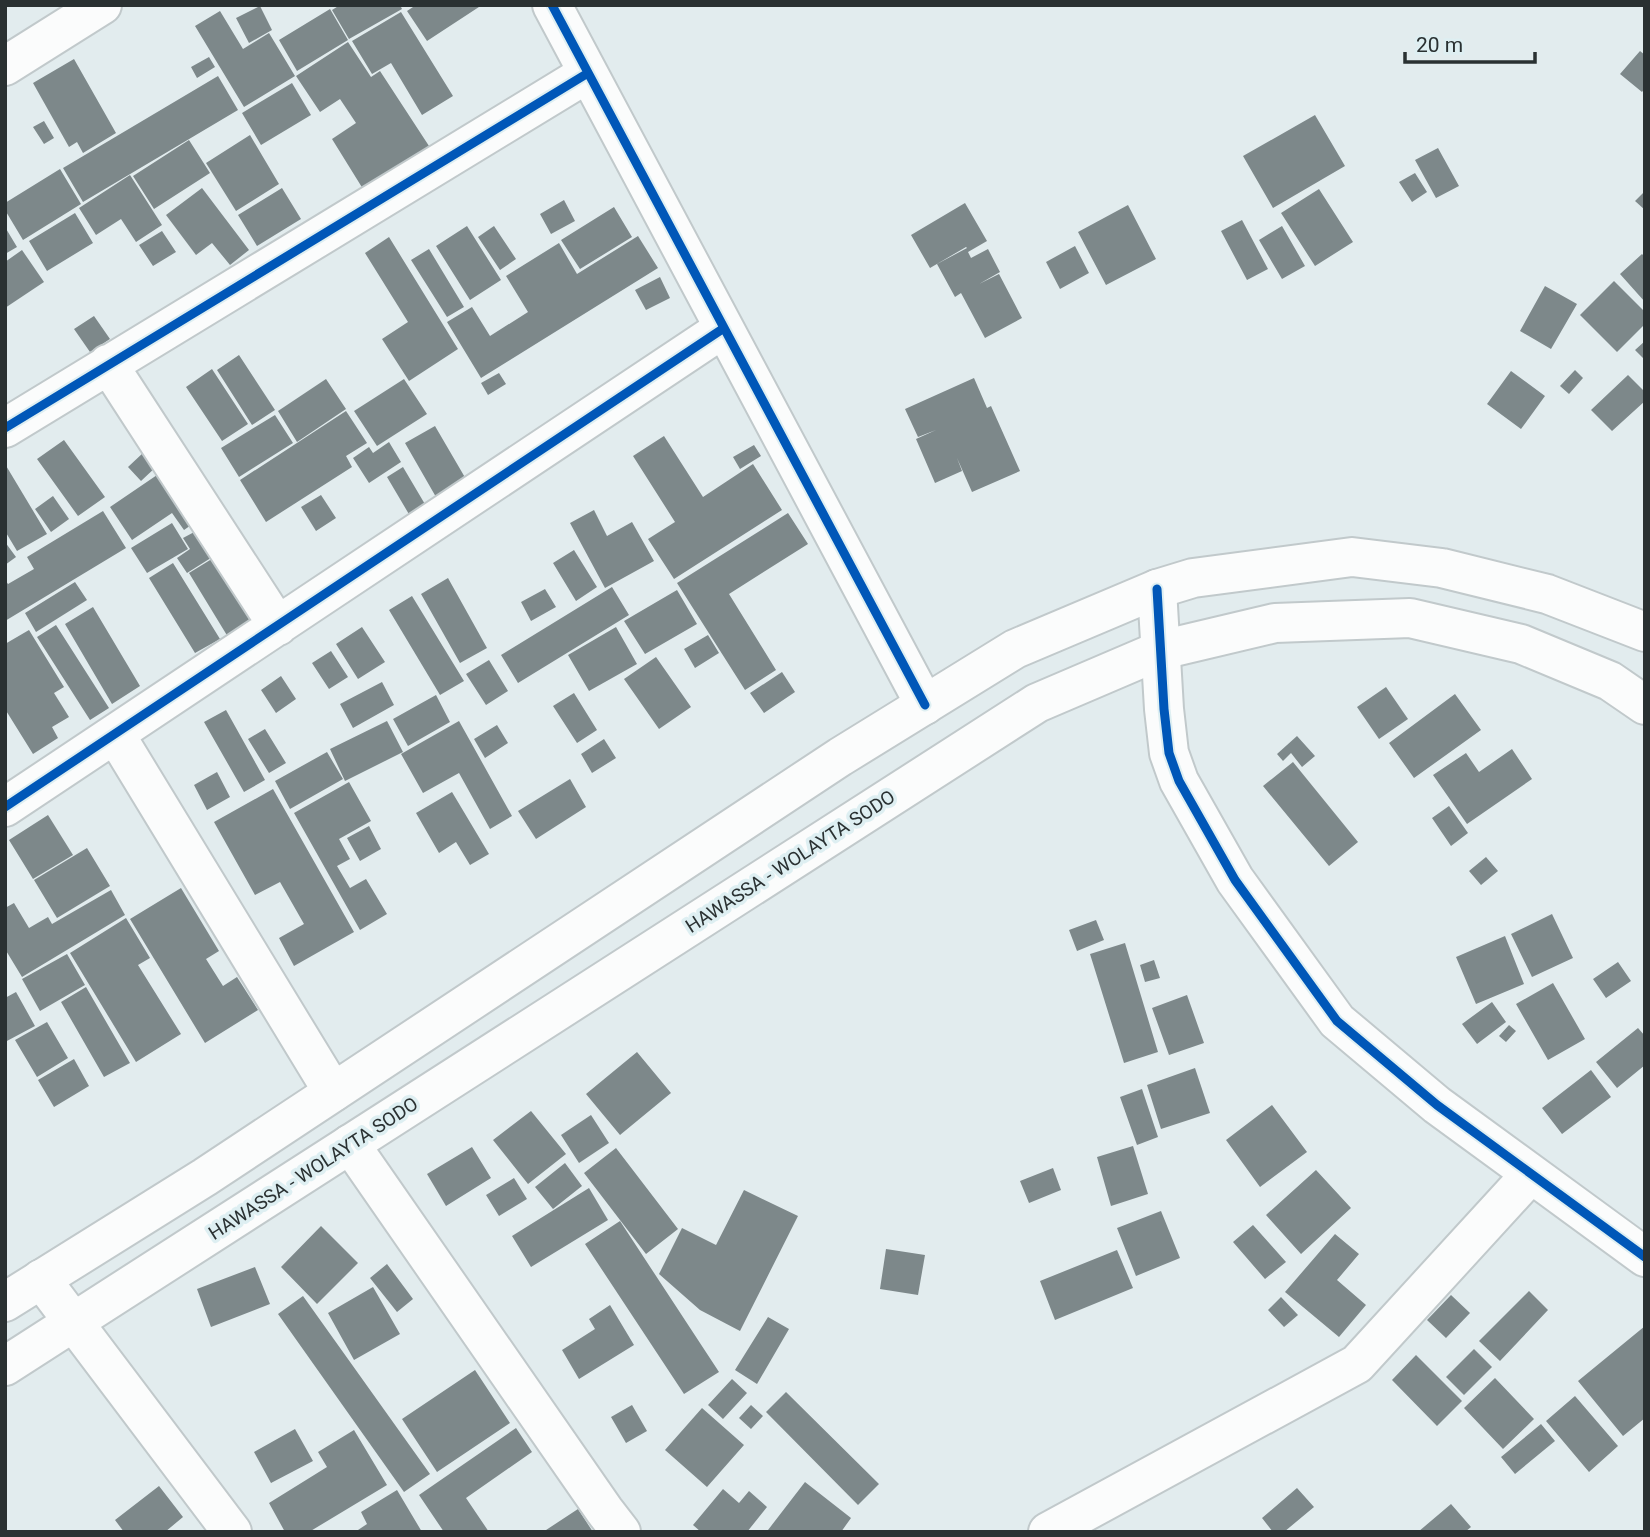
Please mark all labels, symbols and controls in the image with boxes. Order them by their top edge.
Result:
scale bar [1405,21,1534,65]
text: 20 m [1416,33,1463,57]
street label: HAWASSA - WOLAYTA SODO [681,785,899,938]
street label: HAWASSA - WOLAYTA SODO [204,1092,422,1245]

